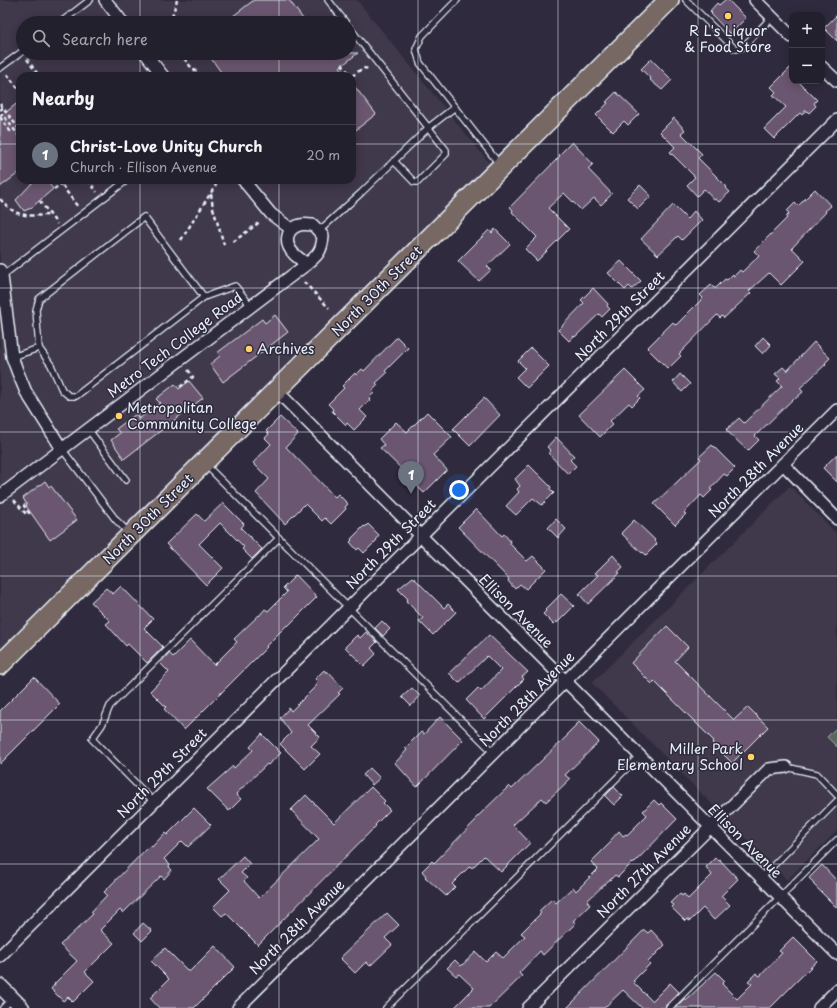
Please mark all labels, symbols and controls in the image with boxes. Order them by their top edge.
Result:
marker: R L's Liquor & Food Store [723,11,733,21]
map controls [789,12,825,84]
button: + [789,12,825,48]
search box [16,16,356,60]
place label: R L's Liquor & Food Store [685,20,771,57]
icon: search [30,27,52,49]
text: Search here [62,27,148,50]
button: − [789,48,825,84]
text: Nearby [32,85,94,111]
text: Christ-Love Unity Church [70,134,262,157]
text: 1 [42,145,48,164]
text: 20 m [306,145,340,164]
text: Church · Ellison Avenue [70,157,217,176]
street label: North 30th Street [327,240,427,341]
street label: North 29th Street [570,266,670,365]
street label: Metro Tech College Road [103,287,247,403]
place label: Archives [257,338,315,359]
marker: Archives [244,344,254,354]
place label: Metropolitan Community College [127,397,257,434]
marker: Metropolitan Community College [114,411,124,421]
street label: North 28th Avenue [703,417,808,522]
pin: 1 [398,461,424,494]
street label: North 30th Street [98,468,198,569]
your location [449,480,469,500]
street label: North 29th Street [341,494,441,593]
street label: Ellison Avenue [475,569,558,653]
street label: North 28th Avenue [474,646,579,751]
street label: North 29th Street [112,723,212,822]
place label: Miller Park Elementary School [617,738,743,775]
marker: Miller Park Elementary School [746,752,756,762]
street label: Ellison Avenue [704,799,787,883]
street label: North 27th Avenue [592,819,696,923]
street label: North 28th Avenue [244,874,349,979]

